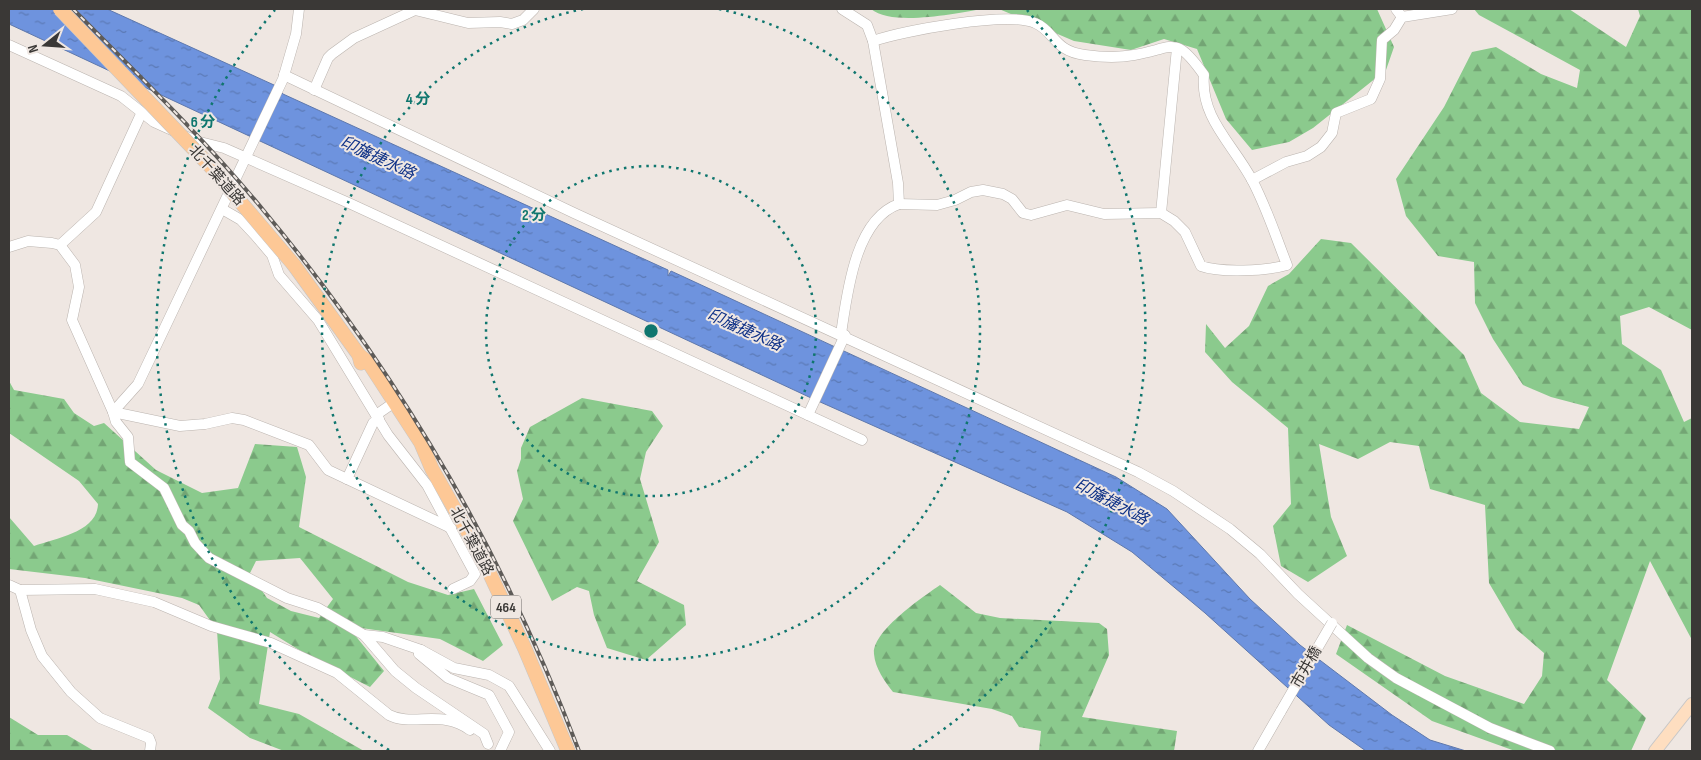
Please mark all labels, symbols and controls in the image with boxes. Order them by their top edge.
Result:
north arrow [20,20,70,70]
text: N [24,43,42,55]
text: 4 分 [406,90,430,109]
text: 6 分 [191,113,215,132]
water label: 印旛捷水路 [337,133,419,185]
street label: 北千葉道路 [184,141,249,210]
text: 2 分 [522,206,546,225]
water label: 印旛捷水路 [704,305,787,356]
centre of rings [642,322,660,340]
water label: 印旛捷水路 [1072,475,1153,530]
street label: 北千葉道路 [446,504,498,579]
road number: 464 [491,596,521,618]
street label: 市井橋 [1287,643,1326,691]

